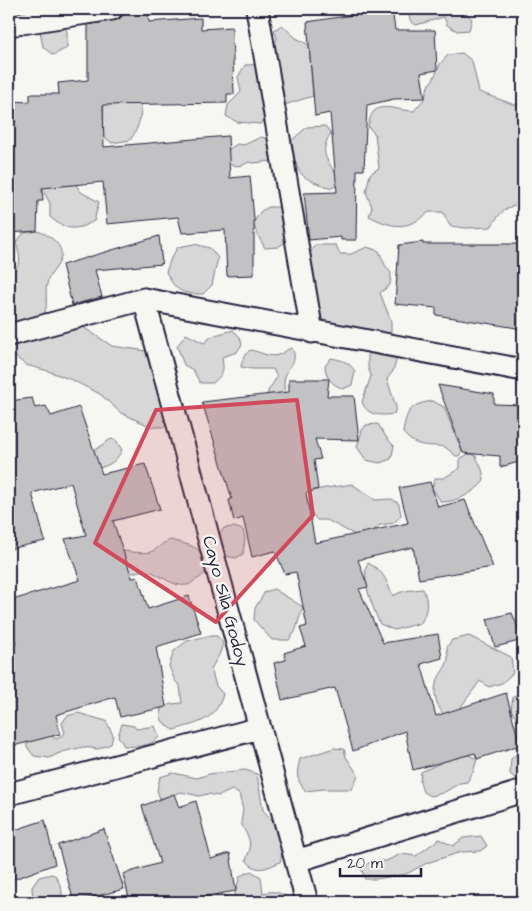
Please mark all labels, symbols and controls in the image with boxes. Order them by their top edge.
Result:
street label: Cayo Sila Godoy [195,533,255,670]
scale bar [340,846,421,878]
text: 20 m [347,853,383,874]

